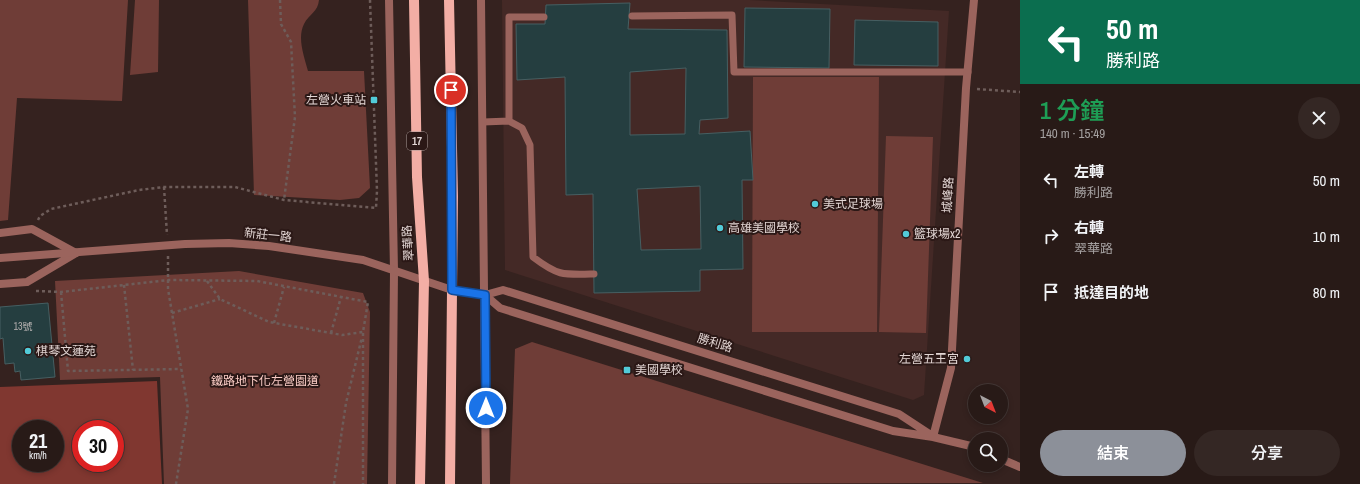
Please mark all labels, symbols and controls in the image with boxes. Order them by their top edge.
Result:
text: 50 m [1106,10,1158,48]
icon: left [1040,16,1092,68]
text: 勝利路 [1106,48,1160,73]
pin [434,73,468,107]
icon: arrive [440,79,462,101]
place label: 左營火車站 [306,92,366,108]
text: 1 分鐘 [1040,94,1104,126]
marker: 左營火車站 [369,95,379,105]
button: close [1298,97,1340,139]
text: 140 m · 15:49 [1040,125,1105,142]
road number: 17 [407,132,427,150]
text: 左轉 [1074,161,1104,182]
icon: left [1040,169,1062,191]
text: 50 m [1313,170,1340,191]
street label: 城峰路 [939,177,957,213]
text: 勝利路 [1074,184,1113,201]
place label: 美式足球場 [823,196,883,212]
marker: 美式足球場 [810,199,820,209]
text: 右轉 [1074,217,1104,238]
place label: 高雄美國學校 [728,220,800,236]
marker: 高雄美國學校 [715,223,725,233]
street label: 翠華路 [399,224,417,262]
street label: 新莊一路 [243,225,293,245]
icon: right [1040,225,1062,247]
place label: 籃球場x2 [914,226,960,242]
text: 10 m [1313,226,1340,247]
marker: 籃球場x2 [901,229,911,239]
text: 翠華路 [1074,240,1113,257]
icon: arrive [1040,281,1062,303]
text: 抵達目的地 [1074,282,1149,303]
text: 80 m [1313,282,1340,303]
house number: 13號 [13,320,33,333]
street label: 勝利路 [695,330,735,356]
place label: 棋琴文蓮苑 [36,343,96,359]
marker: 棋琴文蓮苑 [23,346,33,356]
place label: 左營五王宮 [899,351,959,367]
marker: 左營五王宮 [962,354,972,364]
place label: 美國學校 [635,362,683,378]
marker: 美國學校 [622,365,632,375]
park label: 鐵路地下化左營園道 [211,373,319,389]
north arrow [968,384,1008,424]
map controls [968,384,1008,472]
position arrow [465,387,507,429]
speed limit sign: 30 [72,420,124,472]
text: 21 [29,427,47,454]
button: 結束 [1040,430,1186,476]
button: 分享 [1194,430,1340,476]
button: search [968,432,1008,472]
text: km/h [29,449,47,462]

